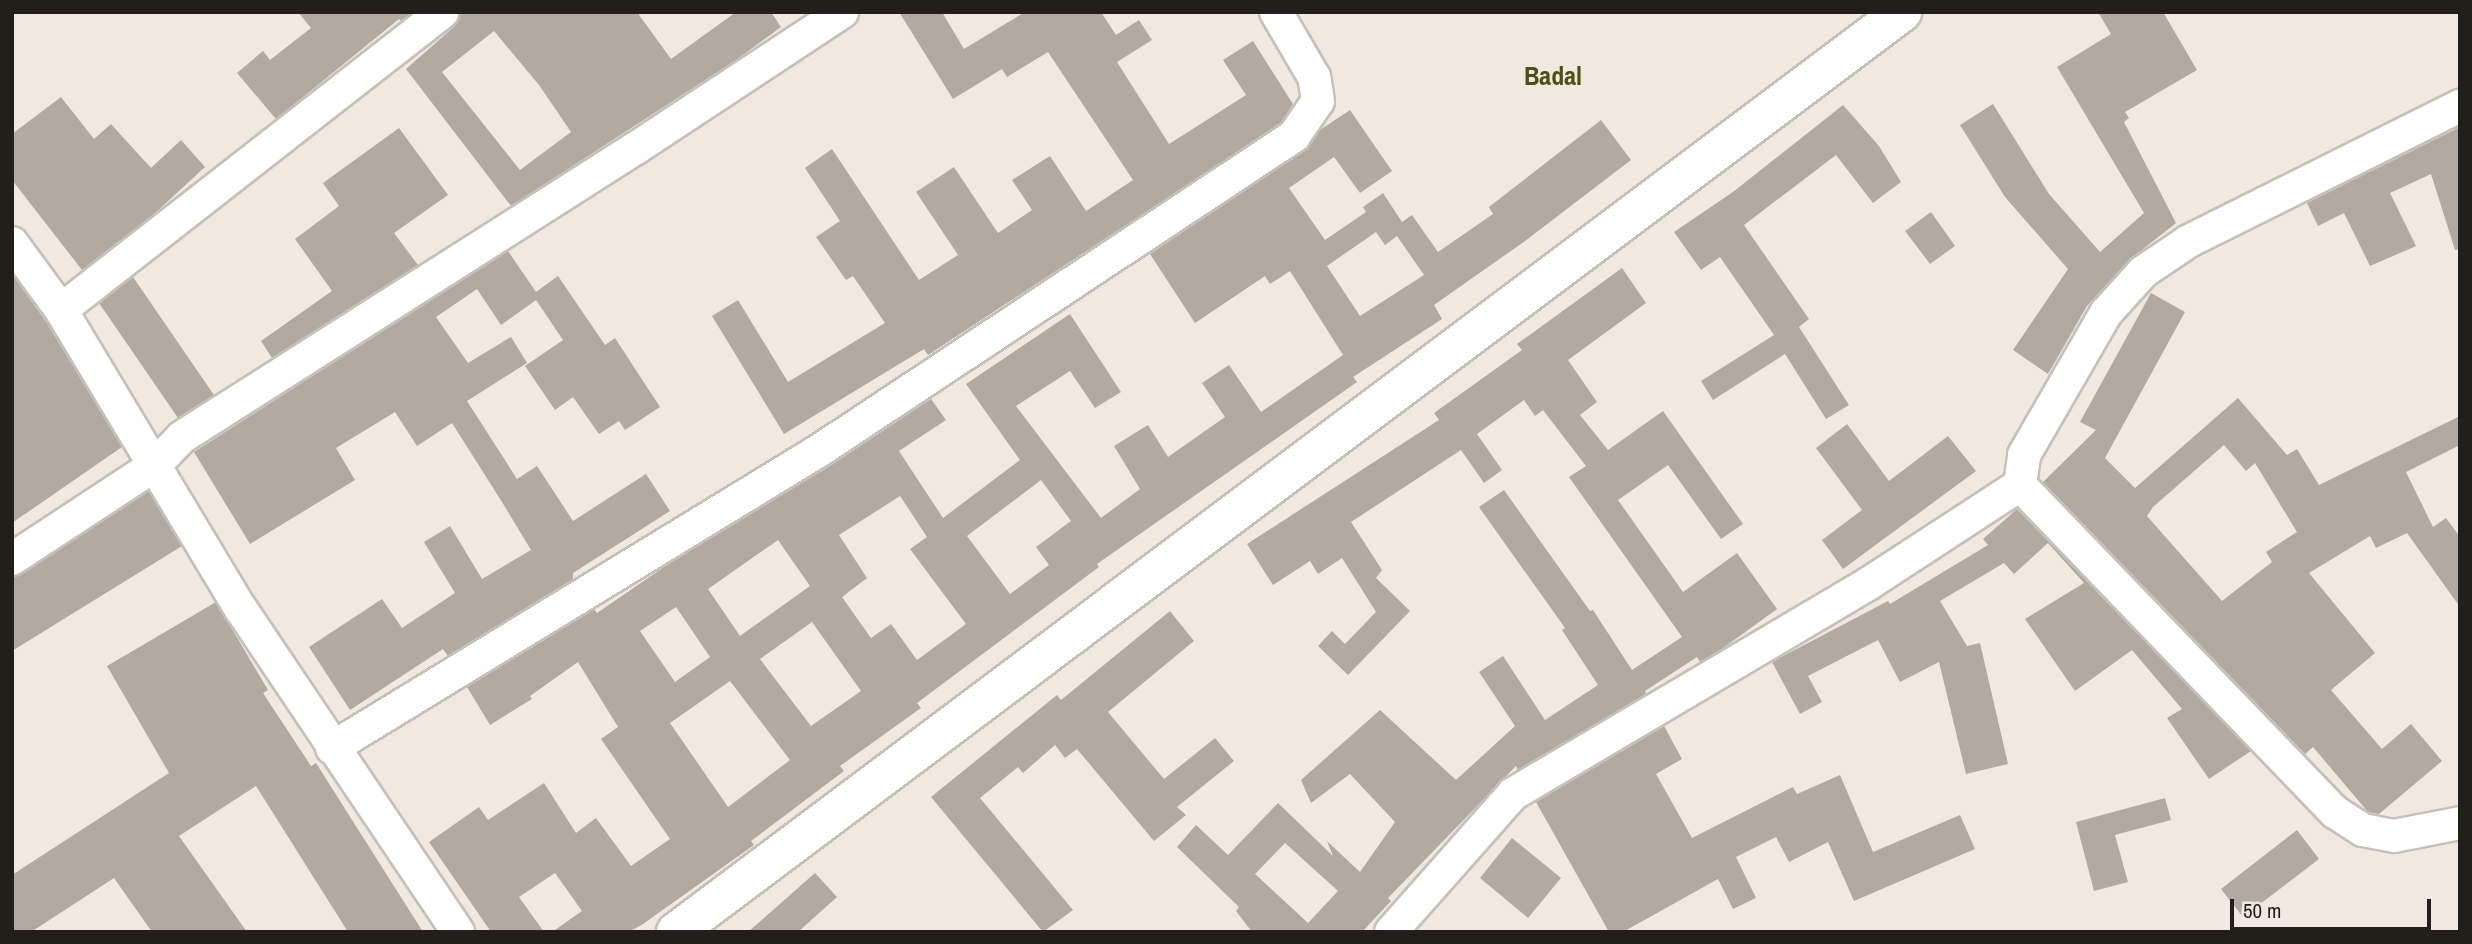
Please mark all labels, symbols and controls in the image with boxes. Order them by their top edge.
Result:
district label: Badal [1524,60,1582,92]
scale bar [2234,884,2435,928]
text: 50 m [2243,896,2281,925]

